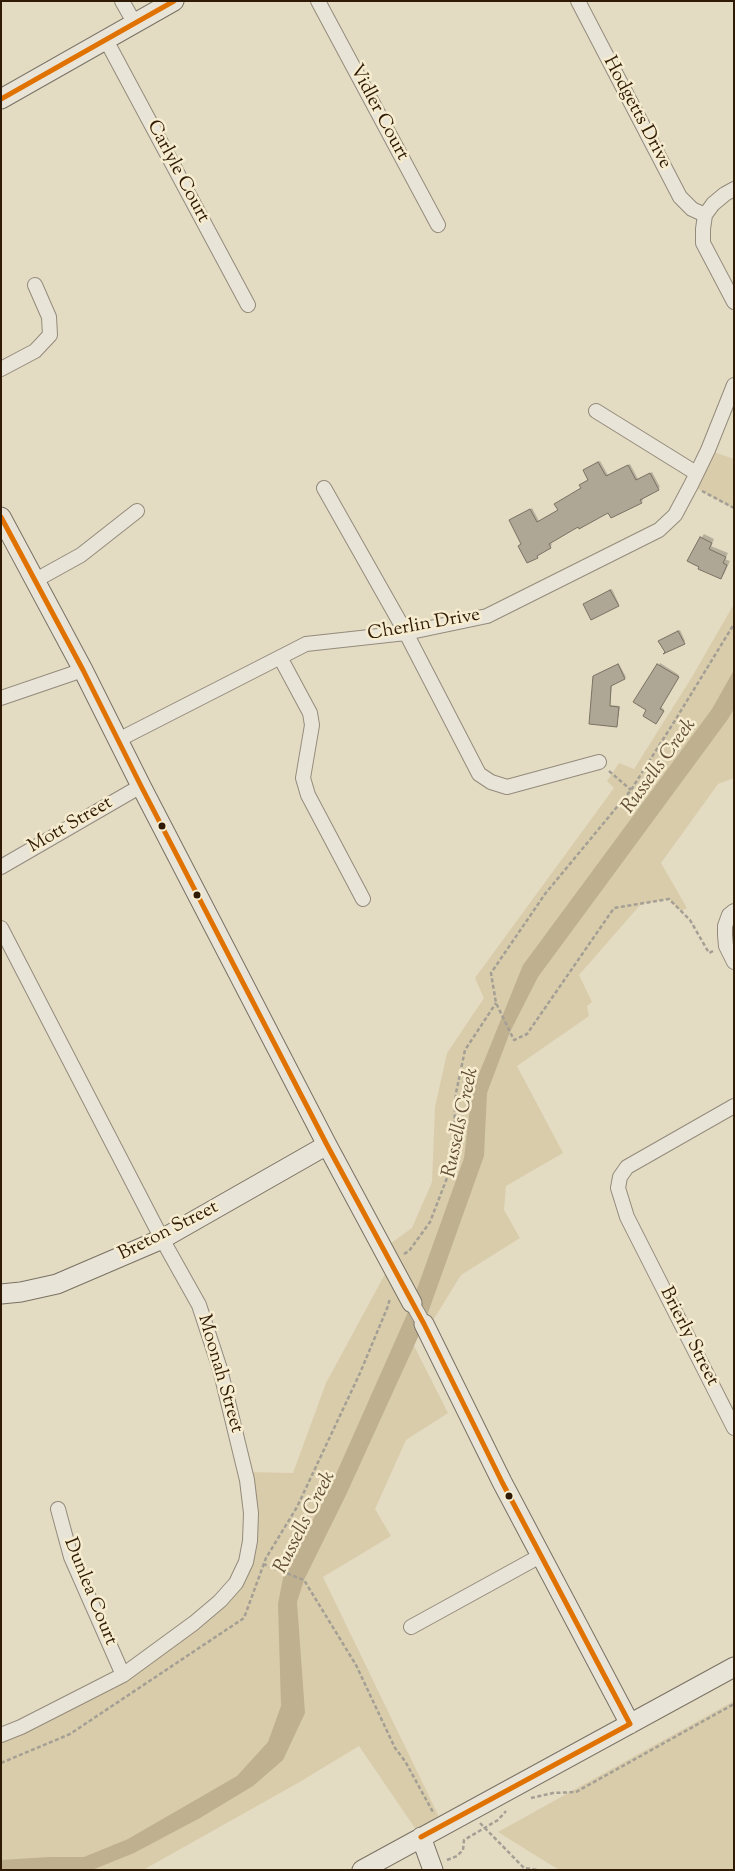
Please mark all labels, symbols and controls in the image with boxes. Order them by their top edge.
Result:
street label: Hodgetts Drive [597,53,675,173]
street label: Vidler Court [343,61,413,165]
street label: Carlyle Court [140,117,214,227]
street label: Cherlin Drive [366,605,482,647]
water label: Russells Creek [618,715,702,819]
street label: Mott Street [25,793,117,859]
unlabelled marker [157,821,167,831]
unlabelled marker [192,890,202,900]
water label: Russells Creek [439,1066,485,1180]
street label: Breton Street [115,1197,223,1267]
street label: Brierly Street [653,1284,723,1390]
street label: Moonah Street [191,1312,247,1436]
water label: Russells Creek [270,1468,342,1578]
unlabelled marker [504,1491,514,1501]
street label: Dunlea Court [57,1535,121,1649]

